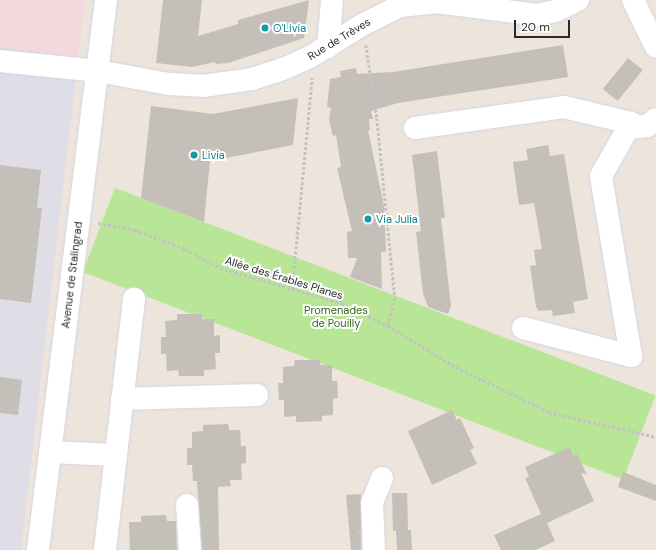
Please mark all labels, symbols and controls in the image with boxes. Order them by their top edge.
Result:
scale bar [516,12,572,38]
street label: Rue de Trèves [305,15,373,63]
text: 20 m [521,19,550,35]
place label: O'Livia [273,21,306,35]
marker: O'Livia [260,23,270,33]
place label: Livia [202,148,225,162]
marker: Livia [189,150,199,160]
place label: Via Julia [376,212,418,226]
marker: Via Julia [363,214,373,224]
street label: Avenue de Stalingrad [59,221,85,329]
street label: Allée des Érables Planes [224,254,344,302]
park label: Promenades de Pouilly [304,304,368,330]

